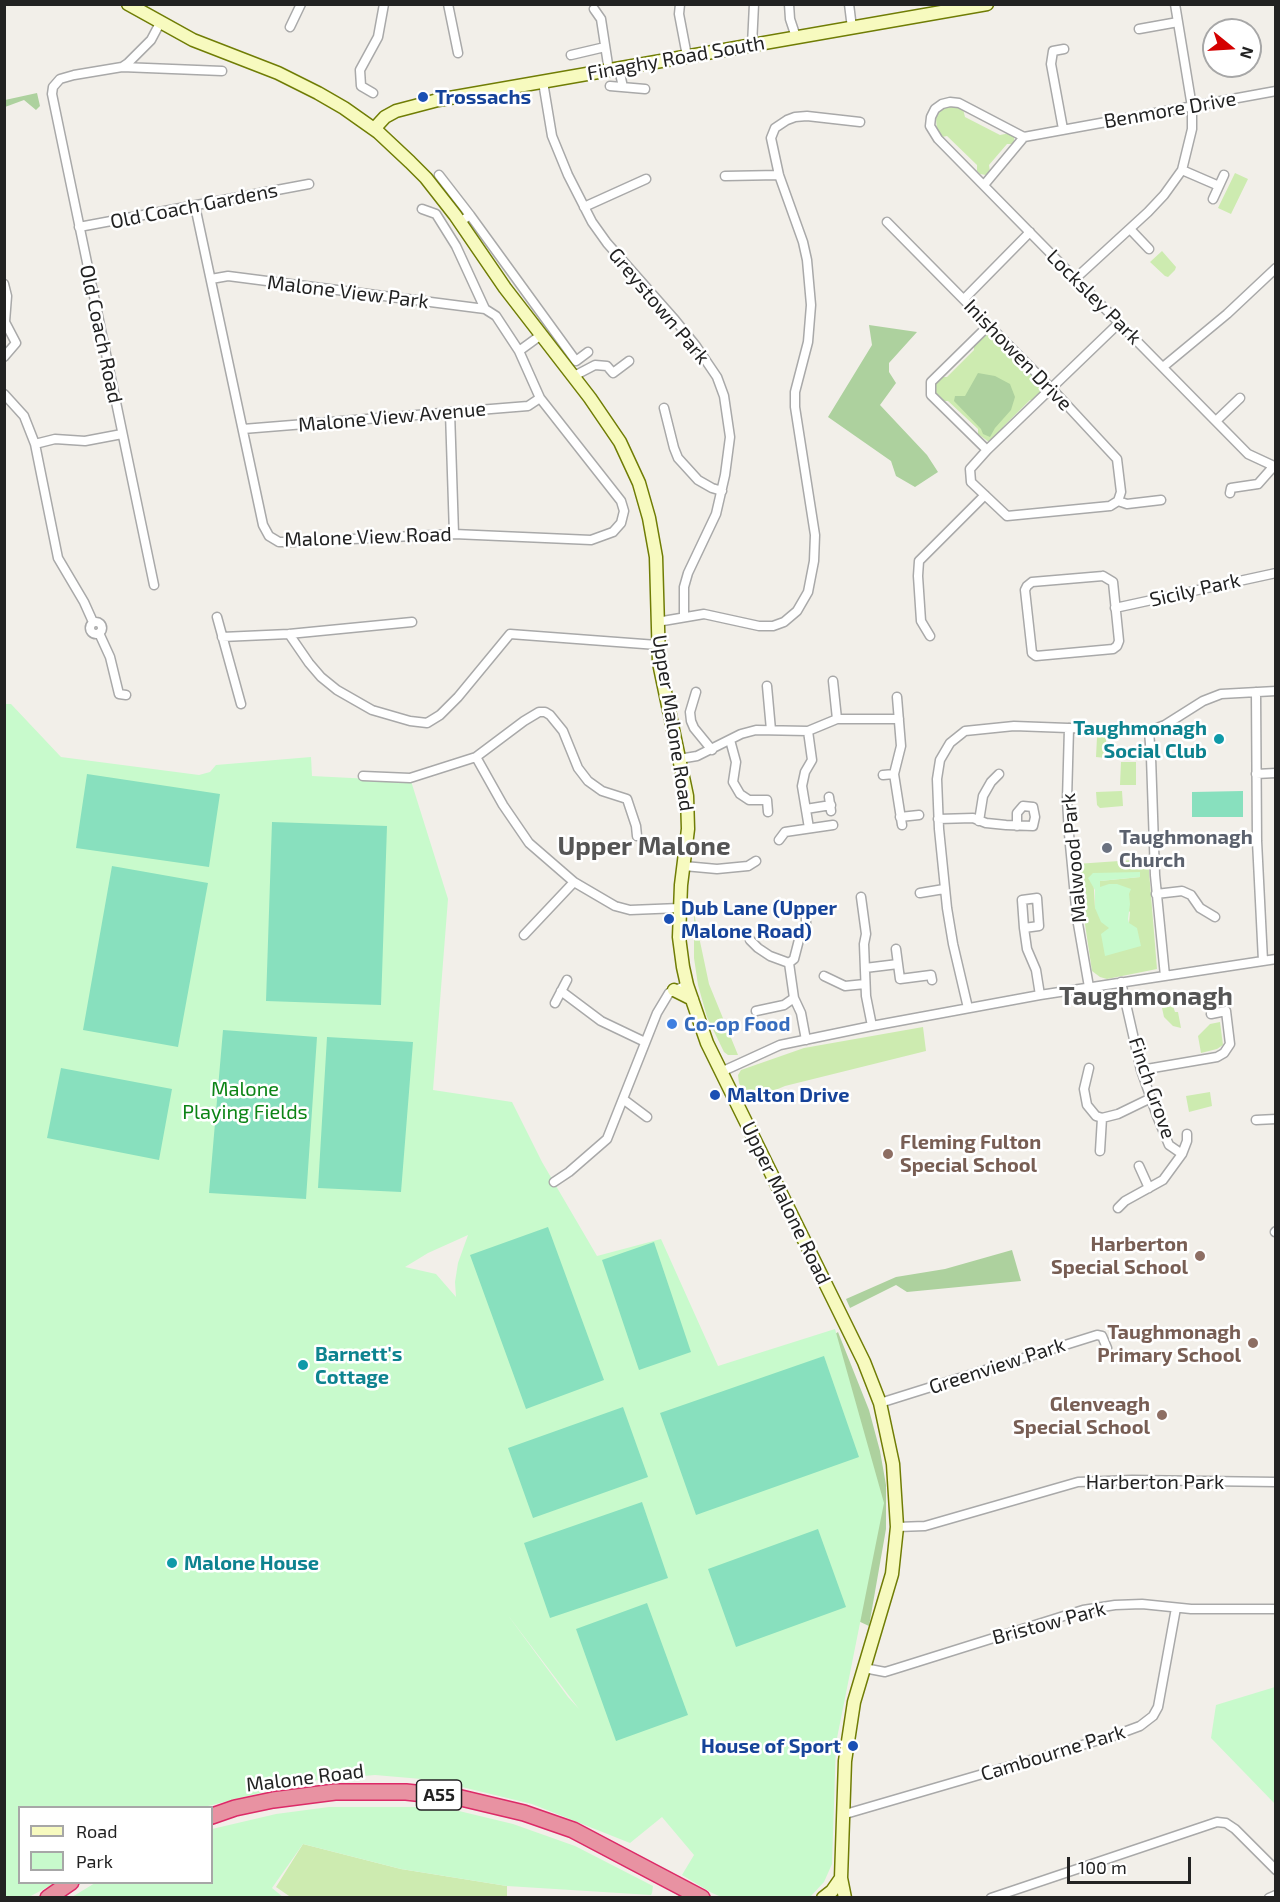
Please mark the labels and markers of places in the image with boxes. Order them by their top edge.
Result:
place label: Trossachs [435,85,531,109]
marker: Trossachs [416,90,430,104]
place label: Taughmonagh Social Club [1073,716,1207,763]
marker: Taughmonagh Social Club [1212,732,1226,746]
place label: Taughmonagh Church [1119,825,1253,872]
marker: Taughmonagh Church [1100,841,1114,855]
place label: Dub Lane (Upper Malone Road) [681,896,837,943]
marker: Dub Lane (Upper Malone Road) [662,912,676,926]
place label: Co-op Food [684,1012,790,1036]
marker: Co-op Food [665,1017,679,1031]
place label: Malton Drive [727,1083,849,1107]
marker: Malton Drive [708,1088,722,1102]
place label: Fleming Fulton Special School [900,1130,1041,1177]
marker: Fleming Fulton Special School [881,1147,895,1161]
place label: Harberton Special School [1051,1232,1188,1279]
marker: Harberton Special School [1193,1249,1207,1263]
place label: Taughmonagh Primary School [1097,1320,1241,1367]
marker: Taughmonagh Primary School [1246,1336,1260,1350]
place label: Barnett's Cottage [315,1342,402,1389]
marker: Barnett's Cottage [296,1358,310,1372]
place label: Glenveagh Special School [1013,1392,1150,1439]
marker: Glenveagh Special School [1155,1408,1169,1422]
place label: Malone House [184,1551,319,1575]
marker: Malone House [165,1556,179,1570]
place label: House of Sport [701,1734,841,1758]
marker: House of Sport [846,1739,860,1753]

